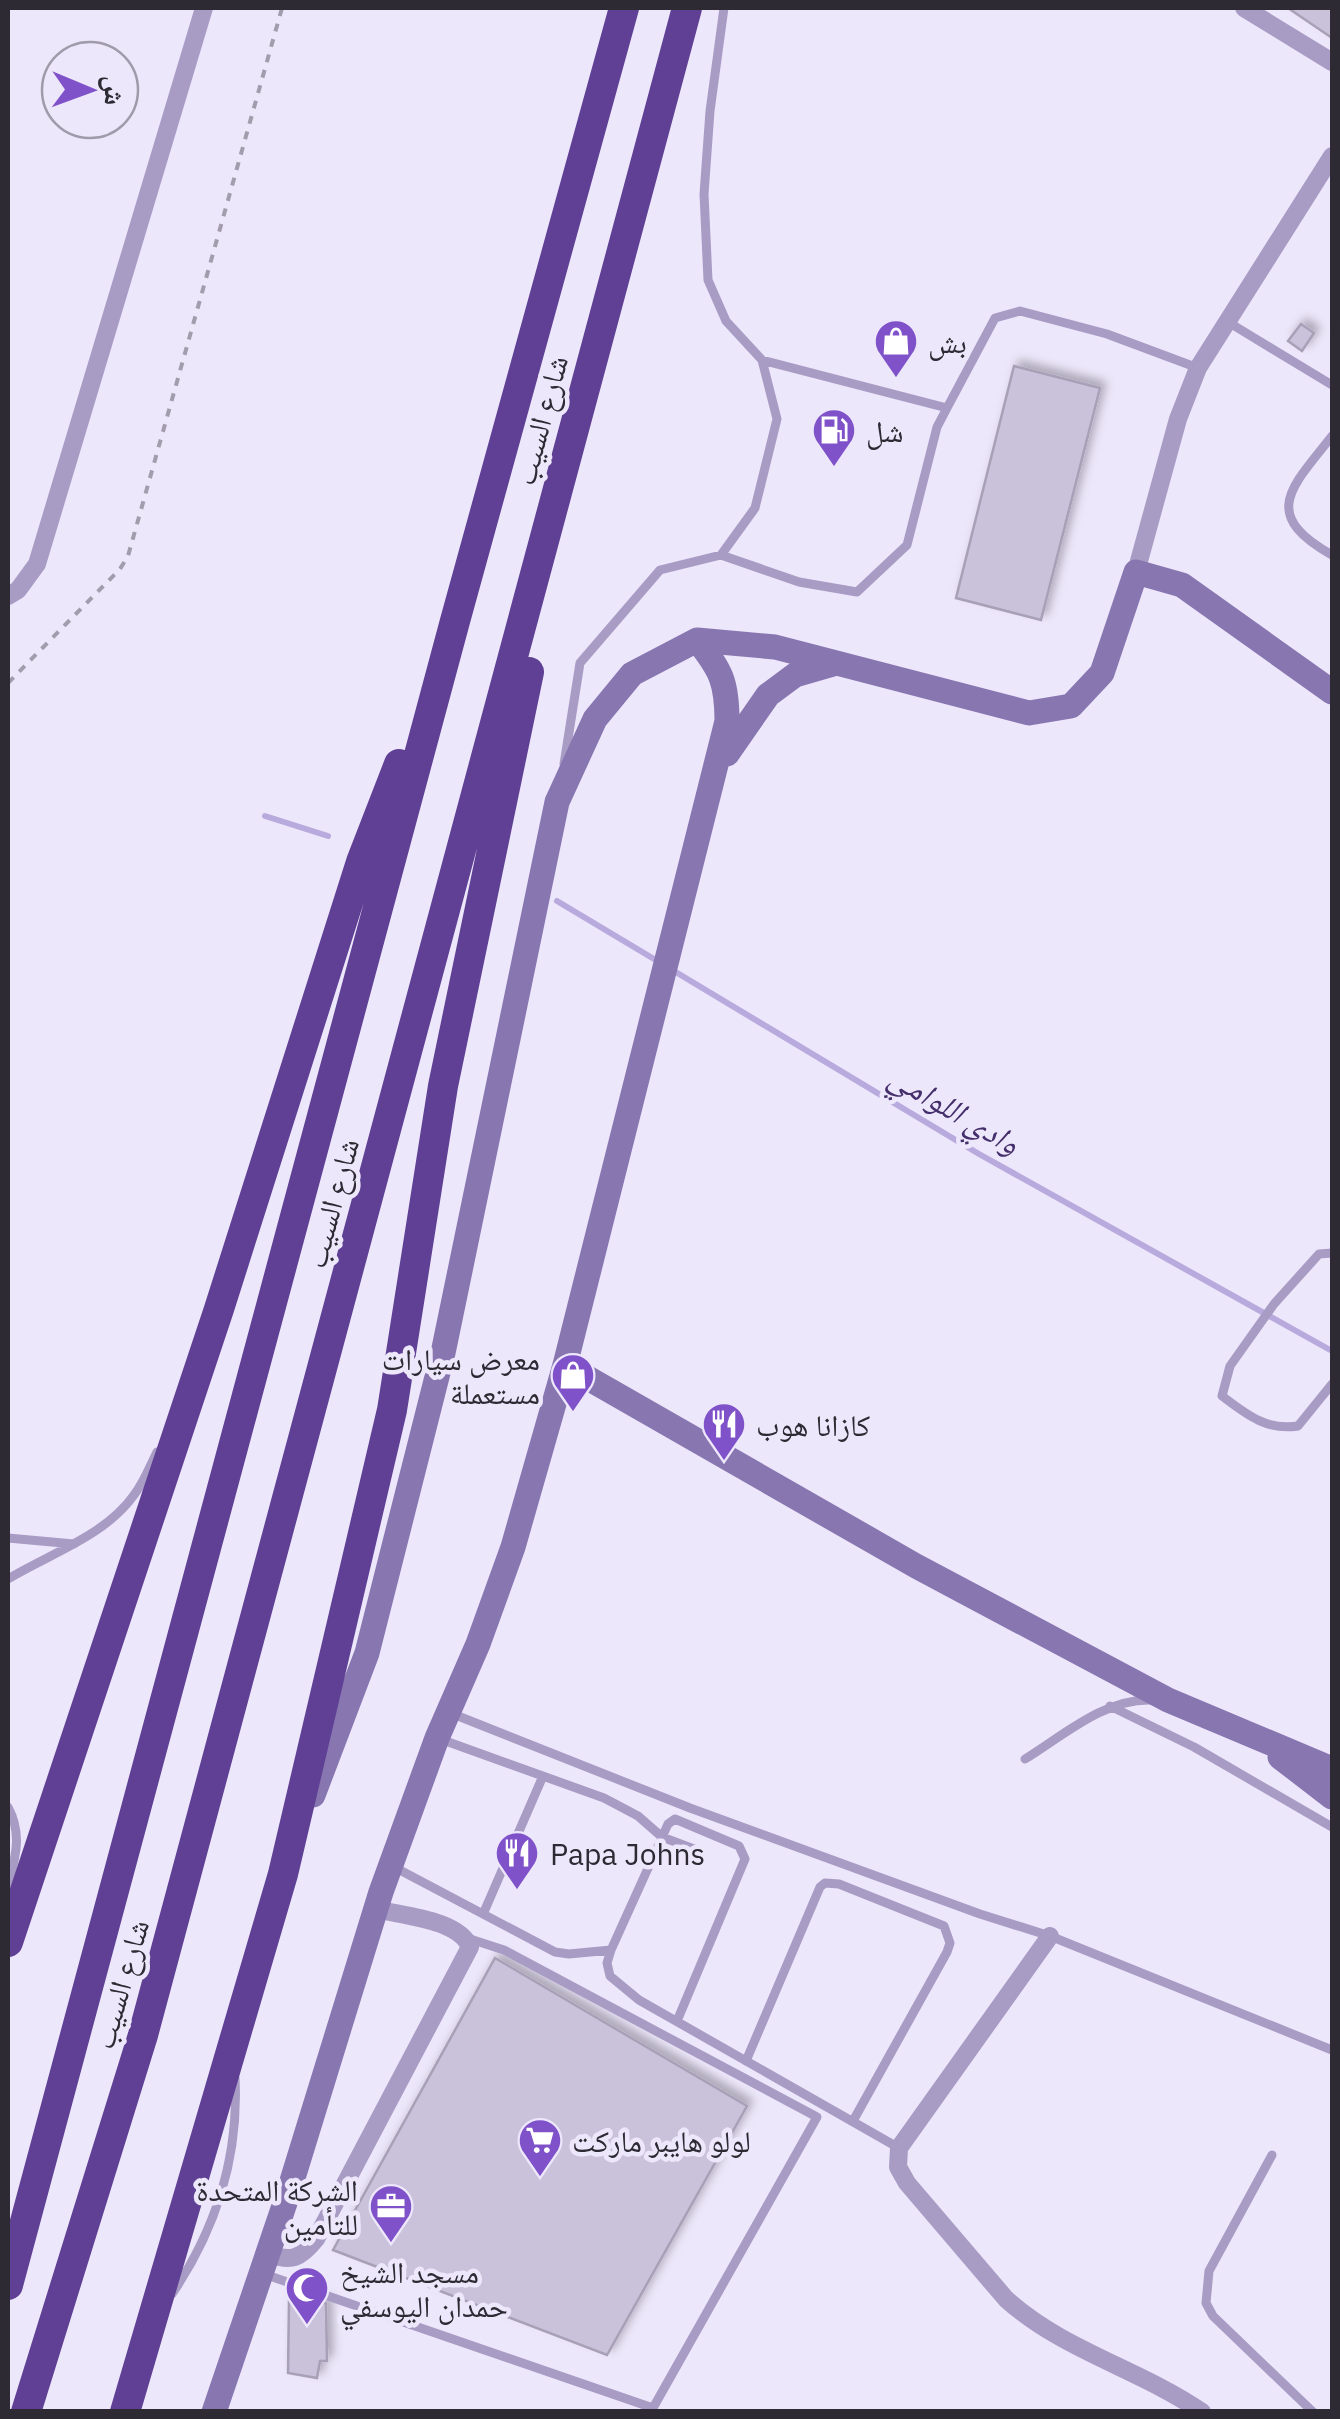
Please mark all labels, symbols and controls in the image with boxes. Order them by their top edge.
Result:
north arrow [40,40,140,140]
text: ش [97,75,134,106]
shop icon: بش [873,318,919,379]
place label: بش [928,322,967,361]
street label: شارع السيب [504,351,577,489]
fuel station icon: شل [811,407,857,468]
place label: شل [866,411,903,450]
water label: وادي اللوامي [879,1055,1028,1168]
street label: شارع السيب [295,1134,368,1272]
place label: معرض سيارات مستعملة [382,1339,540,1412]
shop icon: معرض سيارات مستعملة [550,1352,596,1413]
restaurant icon: كازانا هوب [701,1401,747,1462]
place label: كازانا هوب [756,1405,870,1444]
restaurant icon: Papa Johns [494,1830,540,1891]
place label: Papa Johns [550,1834,705,1873]
street label: شارع السيب [83,1915,158,2053]
supermarket icon: لولو هايبر ماركت [517,2117,563,2178]
place label: لولو هايبر ماركت [572,2121,751,2160]
place label: الشركة المتحدة للتأمين [196,2170,358,2243]
office icon: الشركة المتحدة للتأمين [368,2183,414,2244]
place label: مسجد الشيخ حمدان اليوسفي [340,2252,508,2330]
mosque icon: مسجد الشيخ حمدان اليوسفي [284,2265,330,2326]

